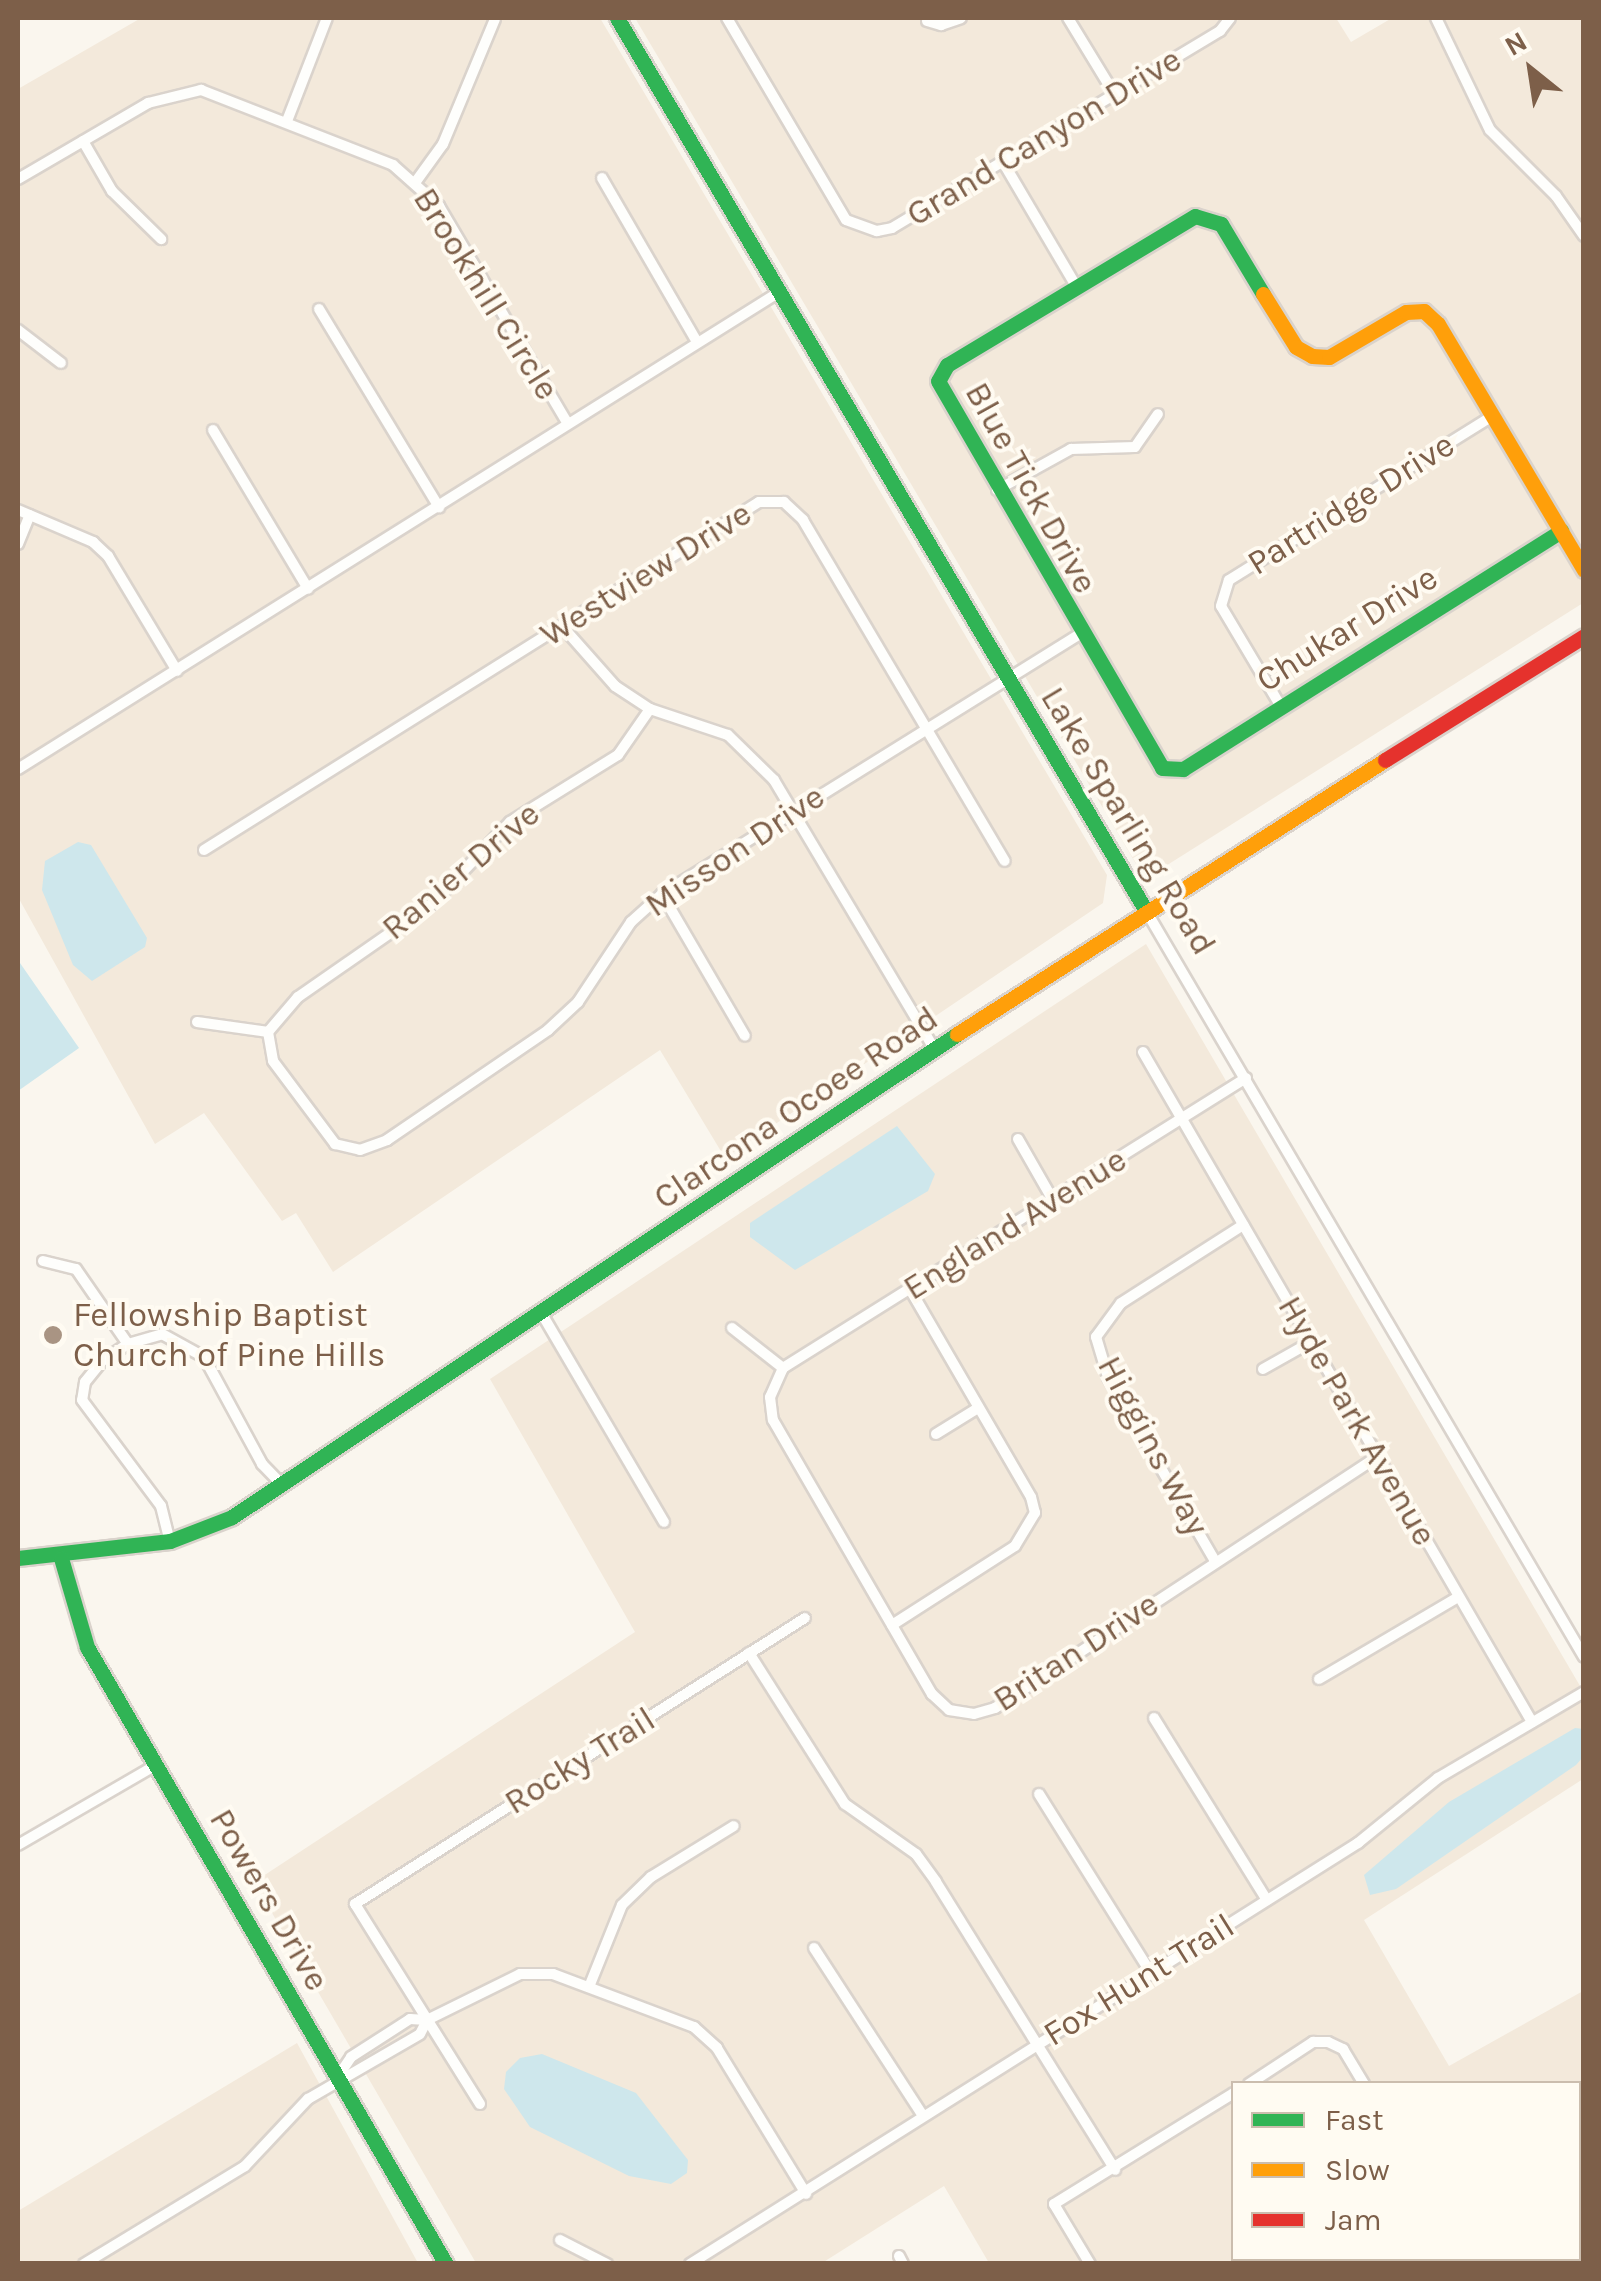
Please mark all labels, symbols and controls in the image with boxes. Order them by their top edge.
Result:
north arrow [1481,20,1581,120]
text: N [1499,24,1533,63]
street label: Grand Canyon Drive [899,38,1189,236]
street label: Brookhill Circle [404,180,568,408]
street label: Blue Tick Drive [956,375,1106,601]
street label: Partridge Drive [1240,424,1462,584]
street label: Westview Drive [533,492,759,656]
street label: Chukar Drive [1249,557,1445,701]
street label: Lake Sparling Road [1031,679,1225,963]
street label: Misson Drive [637,776,833,926]
street label: Ranier Drive [374,793,548,949]
street label: Clarcona Ocoee Road [646,997,946,1219]
street label: England Avenue [896,1139,1134,1309]
street label: Hyde Park Avenue [1269,1289,1445,1553]
place label: Fellowship Baptist Church of Pine Hills [73,1294,385,1376]
marker: Fellowship Baptist Church of Pine Hills [42,1324,64,1346]
street label: Higgins Way [1088,1349,1218,1543]
street label: Britan Drive [986,1583,1166,1721]
street label: Rocky Trail [497,1698,663,1824]
street label: Powers Drive [200,1802,338,1998]
street label: Fox Hunt Trail [1036,1905,1242,2055]
legend [1231,2081,1581,2261]
text: Fast [1325,2102,1384,2138]
text: Slow [1325,2152,1390,2188]
text: Jam [1325,2202,1382,2238]

